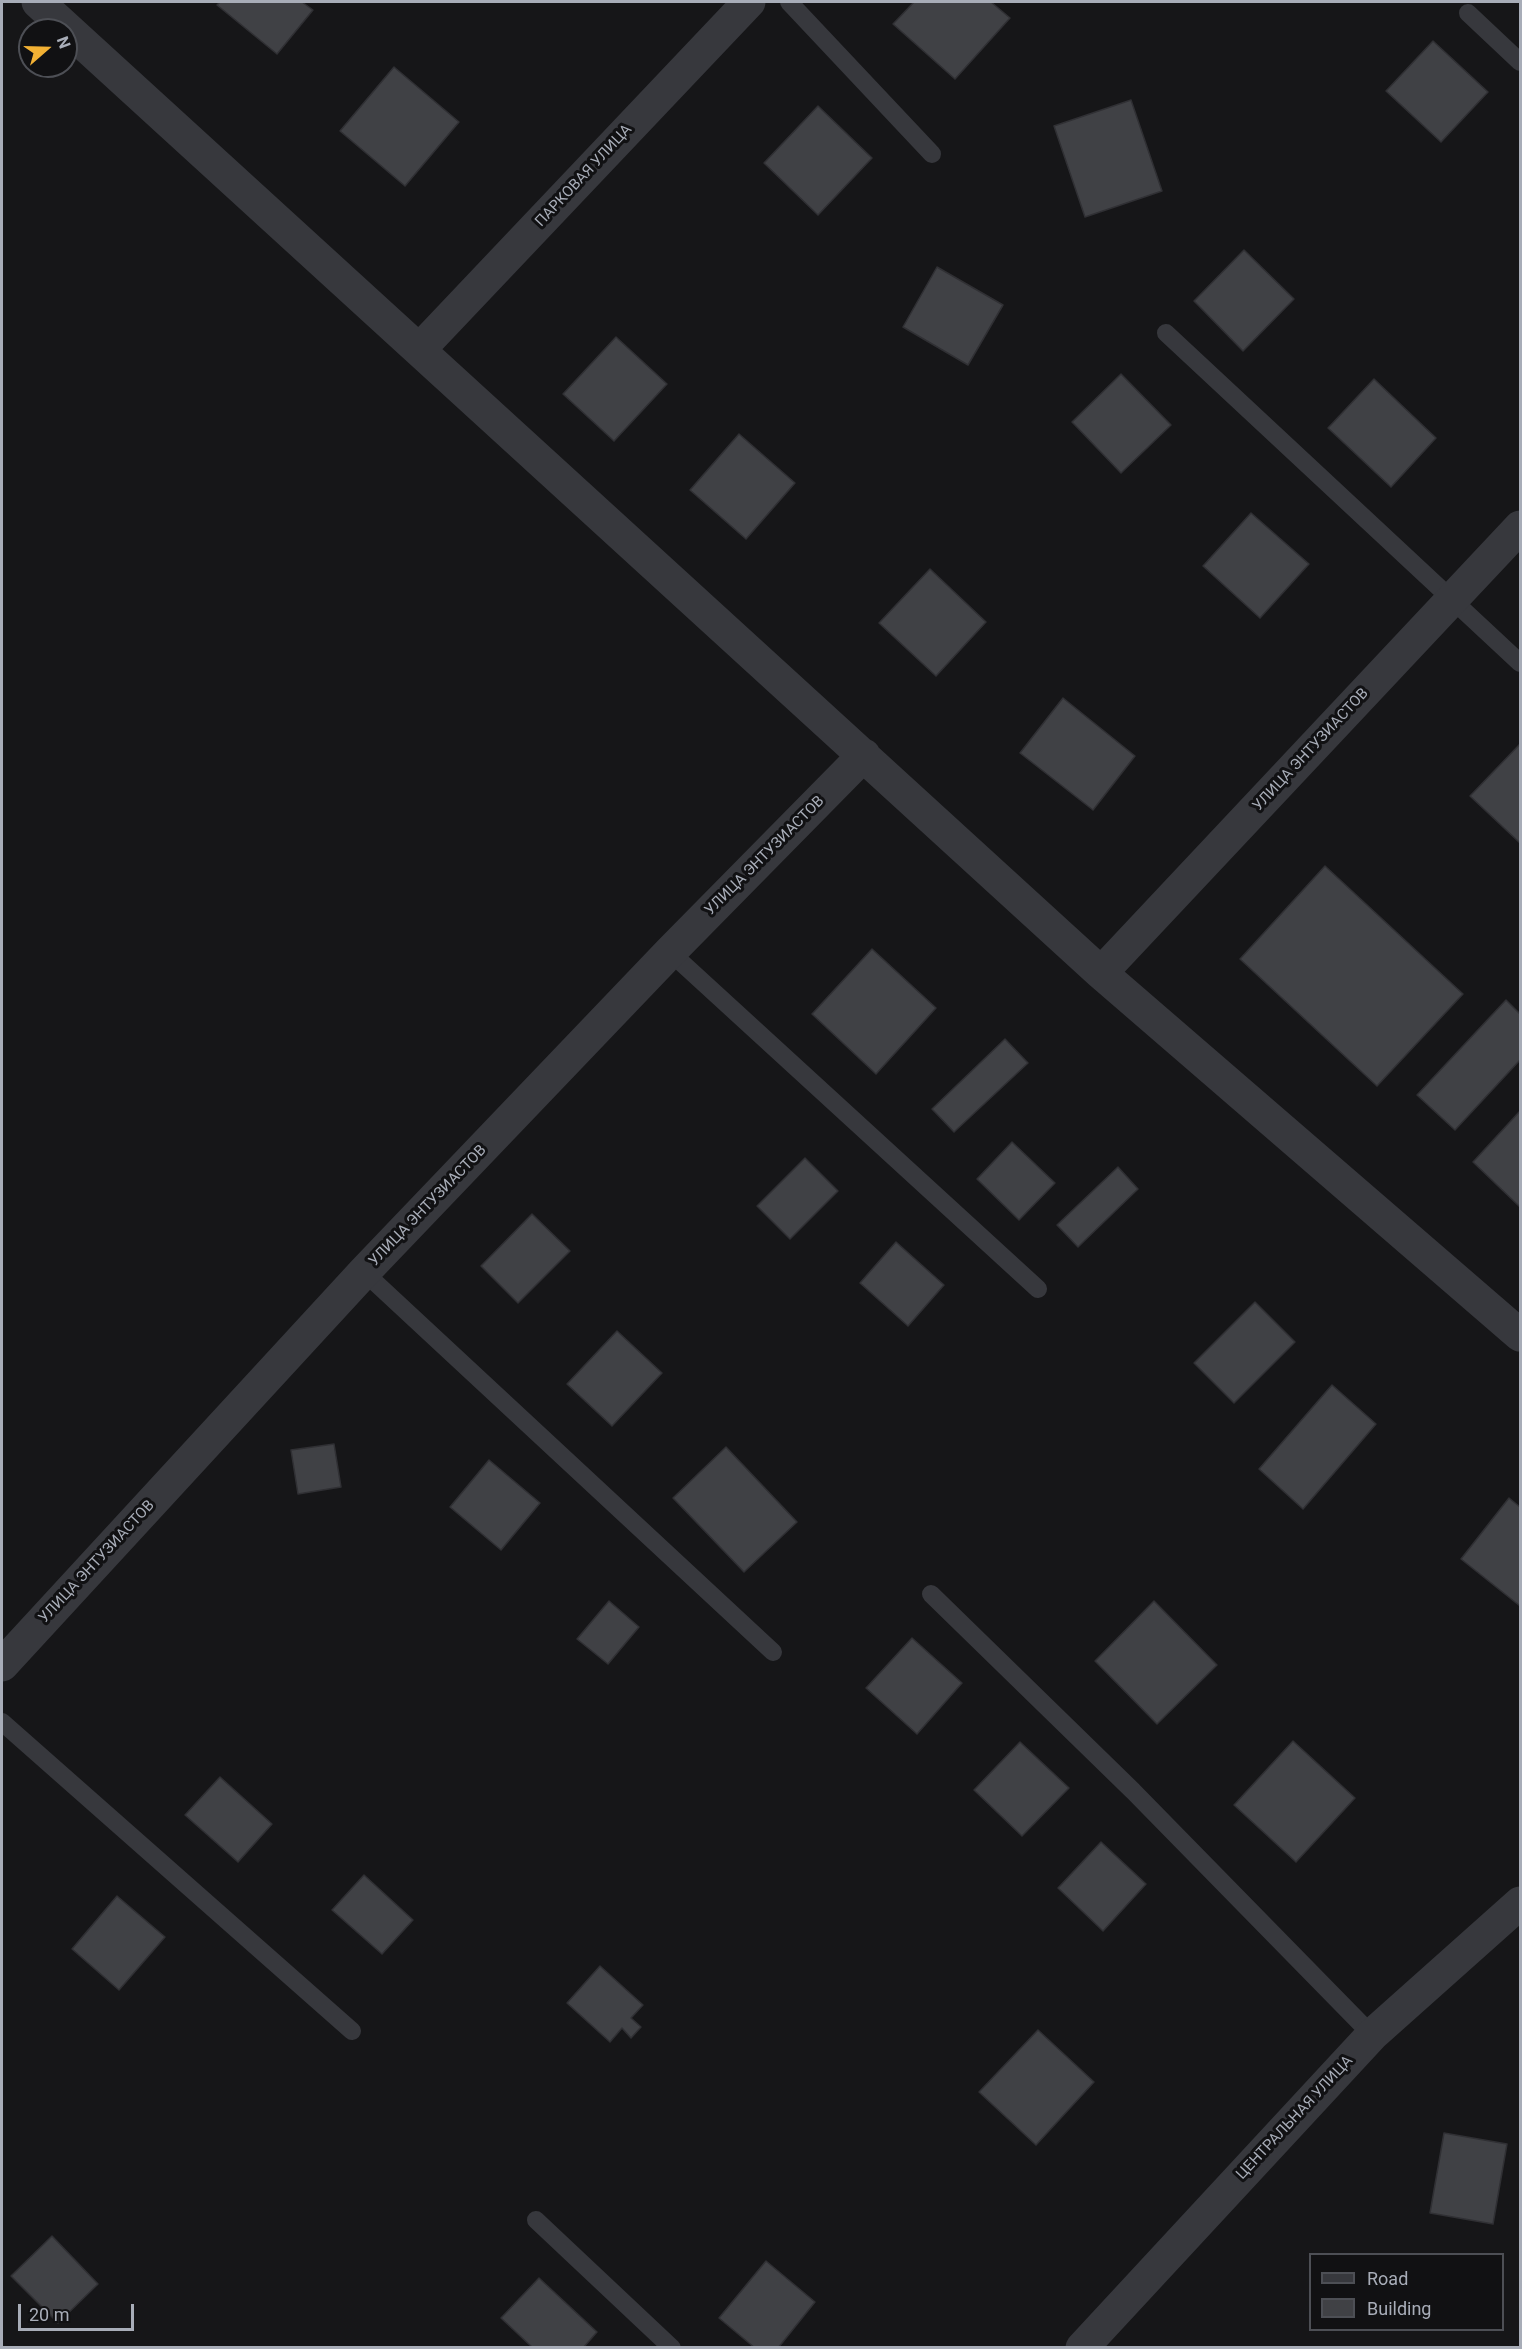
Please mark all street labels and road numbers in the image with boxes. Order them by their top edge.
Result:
street label: ПАРКОВАЯ УЛИЦА [532,121,636,231]
street label: УЛИЦА ЭНТУЗИАСТОВ [1249,685,1373,815]
street label: УЛИЦА ЭНТУЗИАСТОВ [702,793,828,919]
street label: УЛИЦА ЭНТУЗИАСТОВ [365,1142,491,1270]
street label: УЛИЦА ЭНТУЗИАСТОВ [35,1497,159,1627]
street label: ЦЕНТРАЛЬНАЯ УЛИЦА [1233,2052,1357,2184]

